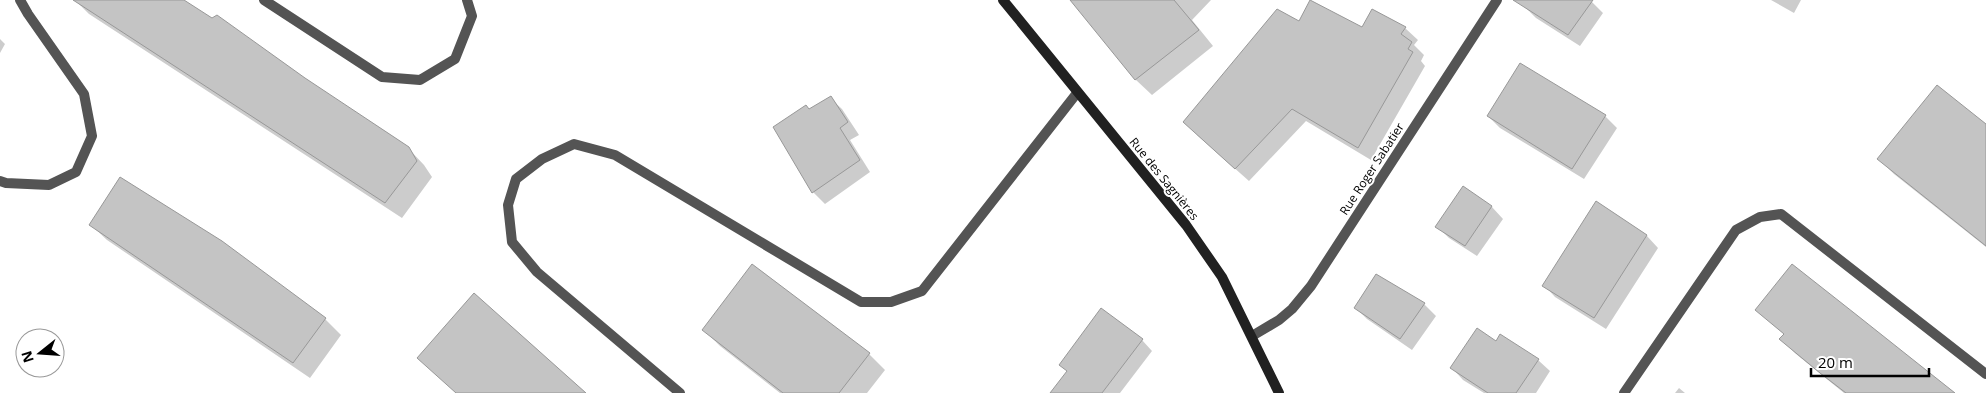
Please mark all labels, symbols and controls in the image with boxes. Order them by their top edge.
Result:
street label: Rue Roger Sabatier [1335,119,1408,218]
street label: Rue des Sagnières [1126,134,1203,224]
north arrow [15,328,65,378]
scale bar [1811,346,1928,378]
text: N [16,349,38,365]
text: 20 m [1818,352,1853,372]

